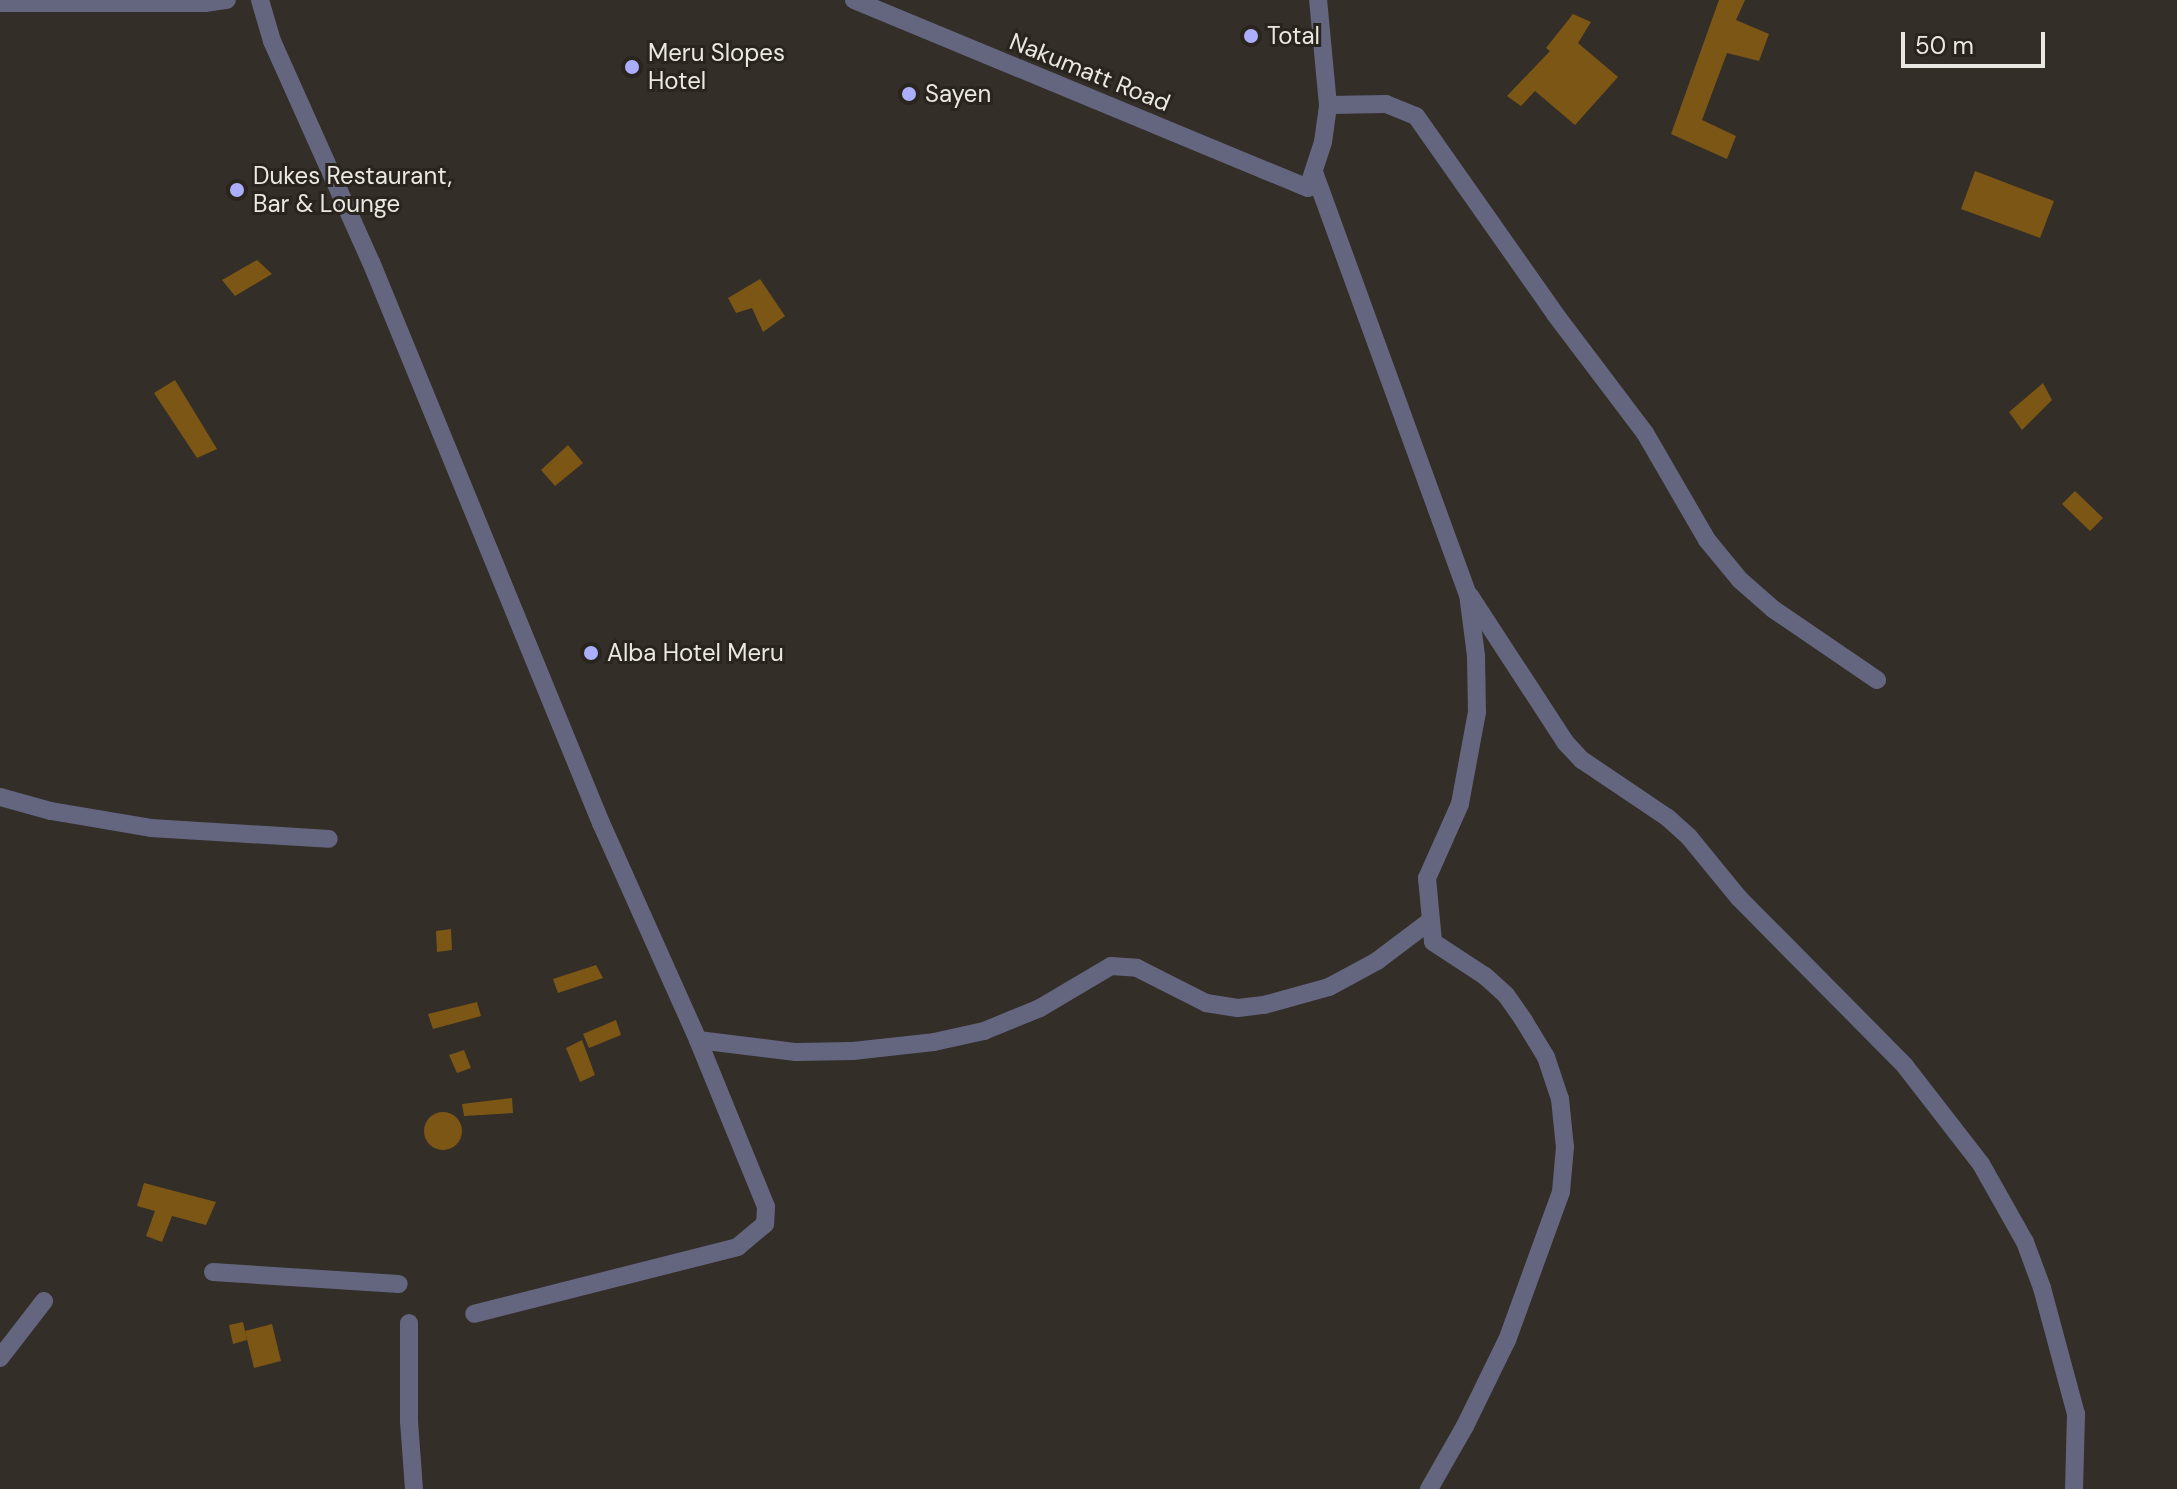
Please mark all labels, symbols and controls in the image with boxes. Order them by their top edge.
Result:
scale bar [1905,16,2049,66]
place label: Total [1267,22,1320,50]
street label: Nakumatt Road [1005,27,1175,117]
marker: Total [1242,27,1260,45]
text: 50 m [1915,30,1974,61]
place label: Meru Slopes Hotel [648,39,785,95]
marker: Meru Slopes Hotel [623,58,641,76]
place label: Sayen [925,80,991,108]
marker: Sayen [900,85,918,103]
place label: Dukes Restaurant, Bar & Lounge [253,162,452,218]
marker: Dukes Restaurant, Bar & Lounge [228,181,246,199]
place label: Alba Hotel Meru [607,639,784,667]
marker: Alba Hotel Meru [582,644,600,662]

